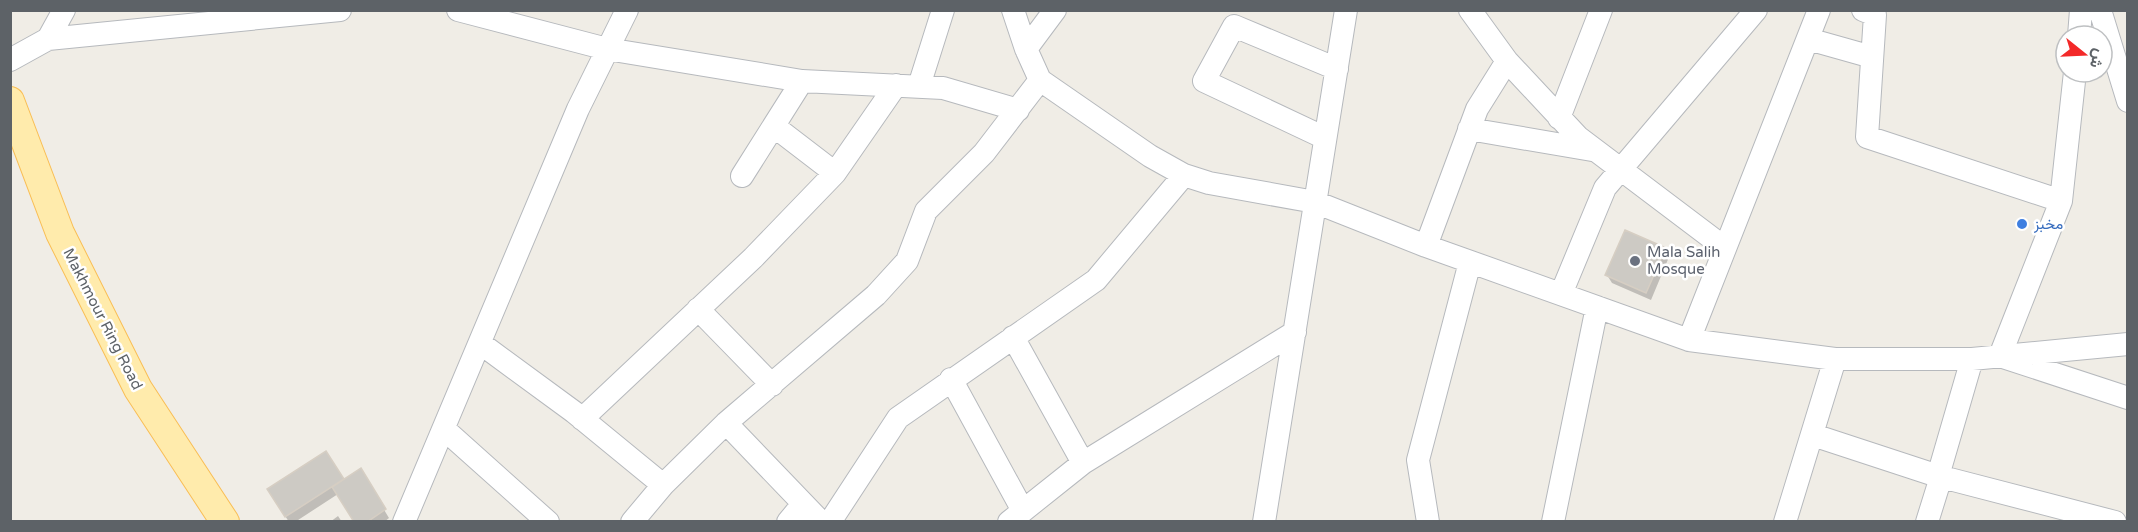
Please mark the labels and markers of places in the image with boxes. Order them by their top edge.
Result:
place label: مخبز [2033,215,2063,233]
marker: مخبز [2015,217,2029,231]
place label: Mala Salih Mosque [1647,243,1720,278]
marker: Mala Salih Mosque [1628,254,1642,268]

